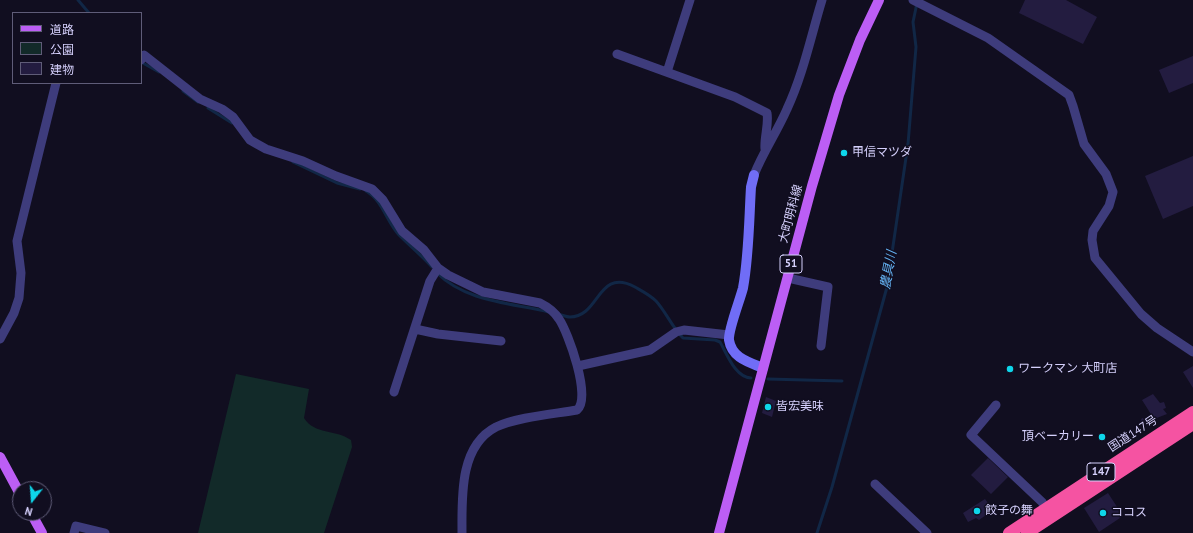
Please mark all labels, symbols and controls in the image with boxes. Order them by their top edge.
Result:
legend [12,12,142,84]
text: 道路 [50,22,74,37]
text: 公園 [50,42,74,57]
text: 建物 [50,62,74,77]
place label: 甲信マツダ [852,146,912,160]
marker: 甲信マツダ [839,148,849,158]
street label: 大町明科線 [776,183,806,245]
water label: 農具川 [878,249,900,291]
road number: 51 [780,255,802,273]
place label: ワークマン 大町店 [1018,362,1117,376]
marker: ワークマン 大町店 [1005,364,1015,374]
place label: 皆宏美味 [776,400,824,414]
marker: 皆宏美味 [763,402,773,412]
street label: 国道147号 [1106,413,1160,455]
place label: 頂ベーカリー [1022,430,1094,444]
marker: 頂ベーカリー [1097,432,1107,442]
road number: 147 [1087,463,1115,481]
north arrow [12,481,52,521]
text: N [23,504,34,519]
place label: 餃子の舞 [985,504,1033,518]
marker: 餃子の舞 [972,506,982,516]
place label: ココス [1111,506,1147,520]
marker: ココス [1098,508,1108,518]

